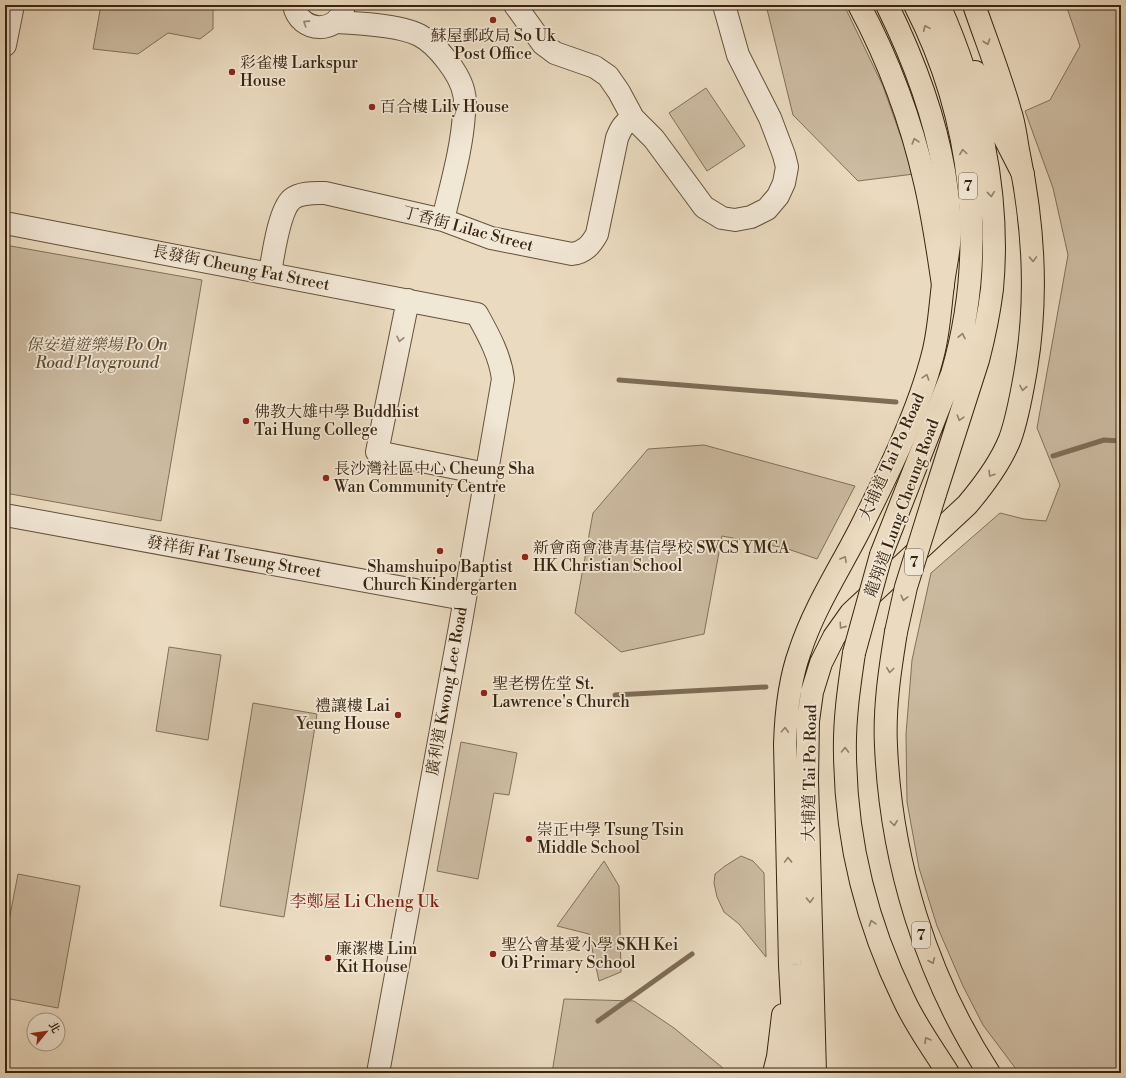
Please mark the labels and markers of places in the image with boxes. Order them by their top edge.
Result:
marker: 蘇屋郵政局 So Uk Post Office [488,15,498,25]
place label: 蘇屋郵政局 So Uk Post Office [431,26,557,64]
place label: 彩雀樓 Larkspur House [240,53,358,91]
marker: 彩雀樓 Larkspur House [227,67,237,77]
place label: 百合樓 Lily House [380,97,509,117]
marker: 百合樓 Lily House [367,102,377,112]
place label: 佛教大雄中學 Buddhist Tai Hung College [254,402,420,440]
marker: 佛教大雄中學 Buddhist Tai Hung College [241,416,251,426]
place label: 長沙灣社區中心 Cheung Sha Wan Community Centre [333,459,536,497]
marker: 長沙灣社區中心 Cheung Sha Wan Community Centre [321,473,331,483]
place label: 新會商會港青基信學校 SWCS YMCA HK Christian School [533,538,790,576]
marker: Shamshuipo Baptist Church Kindergarten [435,546,445,556]
marker: 新會商會港青基信學校 SWCS YMCA HK Christian School [520,552,530,562]
place label: Shamshuipo Baptist Church Kindergarten [363,557,518,595]
place label: 聖老楞佐堂 St. Lawrence's Church [492,674,630,712]
marker: 聖老楞佐堂 St. Lawrence's Church [479,688,489,698]
place label: 禮讓樓 Lai Yeung House [295,696,390,734]
marker: 禮讓樓 Lai Yeung House [393,710,403,720]
place label: 崇正中學 Tsung Tsin Middle School [537,820,685,858]
marker: 崇正中學 Tsung Tsin Middle School [524,834,534,844]
place label: 聖公會基愛小學 SKH Kei Oi Primary School [501,935,678,973]
place label: 廉潔樓 Lim Kit House [336,939,417,977]
marker: 聖公會基愛小學 SKH Kei Oi Primary School [488,949,498,959]
marker: 廉潔樓 Lim Kit House [323,953,333,963]

